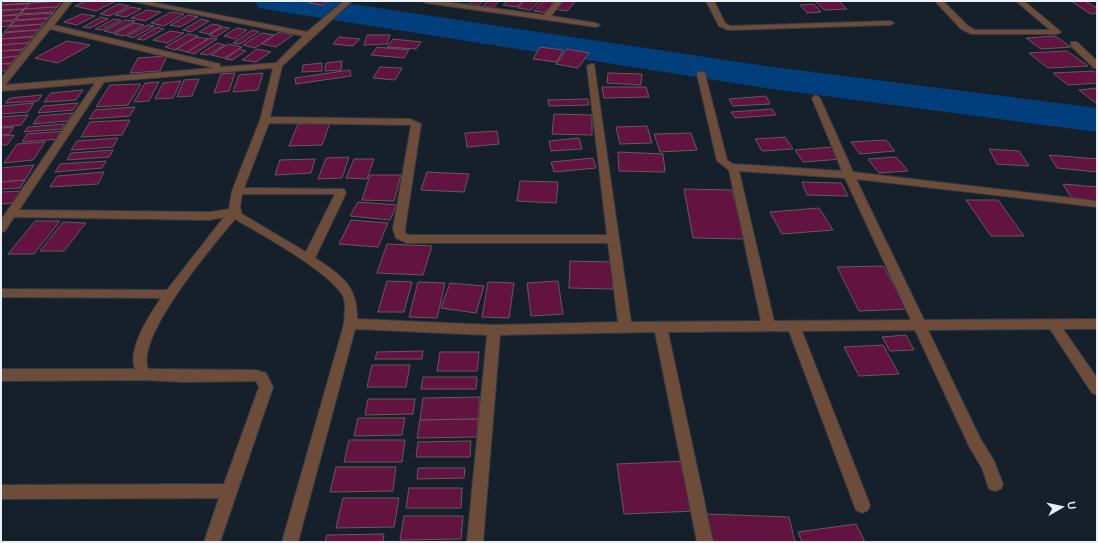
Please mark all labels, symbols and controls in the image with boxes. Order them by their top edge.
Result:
north arrow [1042,487,1082,527]
text: U [1063,500,1079,511]

